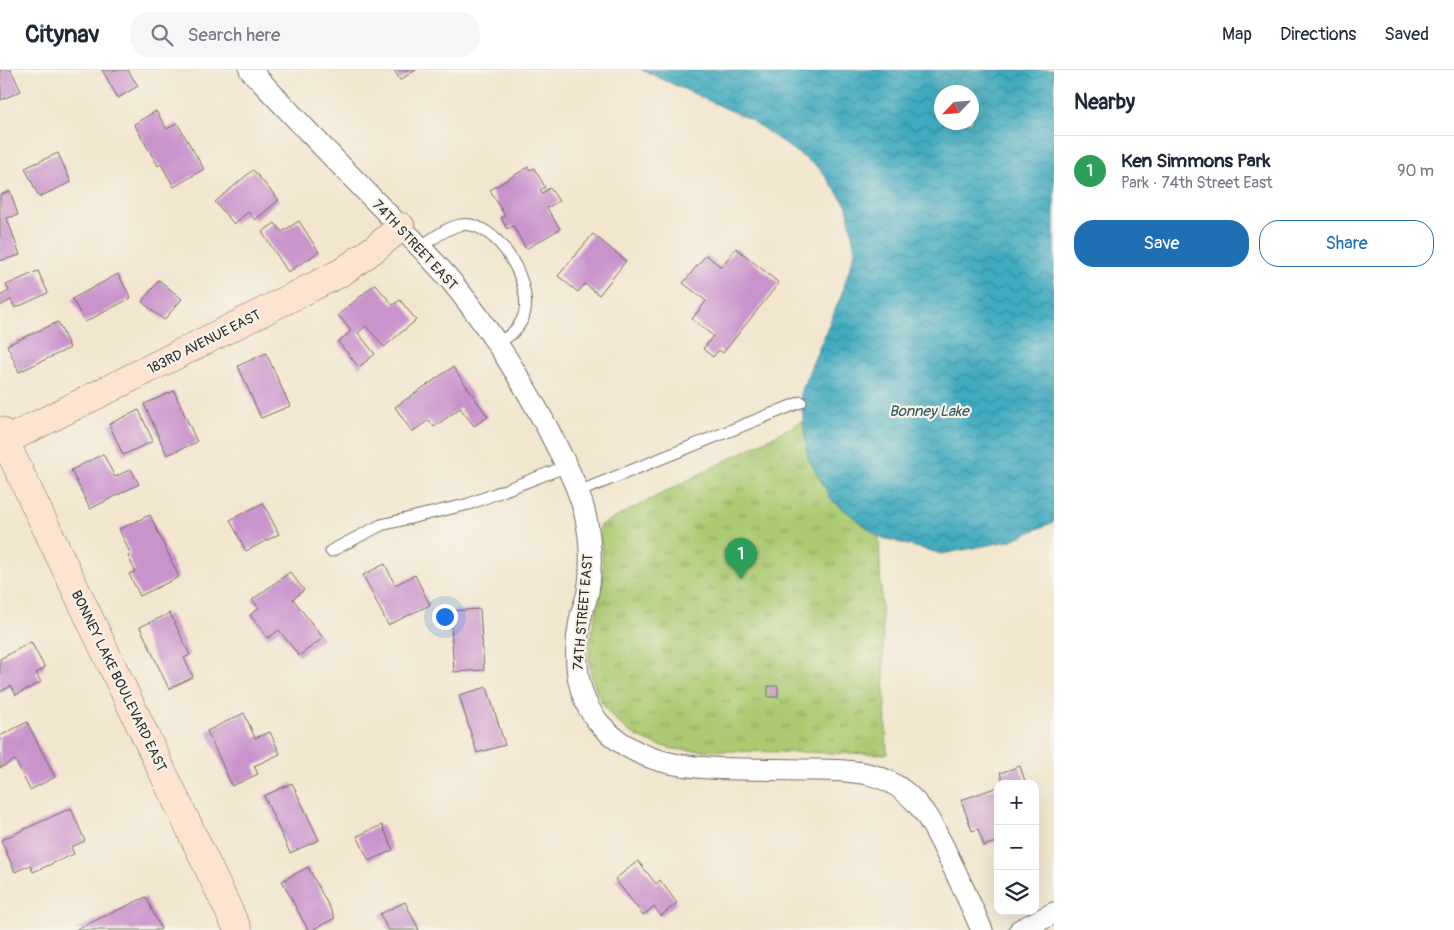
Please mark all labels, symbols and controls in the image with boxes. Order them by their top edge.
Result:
search box [130,12,480,57]
text: Citynav [25,20,100,49]
icon: search [148,21,176,49]
text: Search here [188,23,280,47]
text: Map [1222,23,1252,46]
text: Directions [1280,23,1356,46]
text: Saved [1384,23,1429,46]
north arrow [934,85,979,130]
text: Nearby [1074,89,1135,116]
text: Ken Simmons Park [1121,149,1270,173]
text: 1 [1087,161,1093,181]
text: 90 m [1397,161,1434,181]
text: Park · 74th Street East [1121,173,1273,193]
street label: 74TH STREET EAST [369,196,461,294]
button: Save [1074,220,1249,267]
button: Share [1259,220,1434,267]
street label: 183RD AVENUE EAST [145,306,264,378]
water label: Bonney Lake [889,402,970,421]
pin: 1 [725,538,757,579]
street label: 74TH STREET EAST [569,553,597,671]
street label: BONNEY LAKE BOULEVARD EAST [68,587,171,775]
your location [432,604,458,630]
map controls [994,780,1039,915]
button: + [994,780,1039,825]
button: − [994,825,1039,870]
button: layers [994,870,1039,915]

